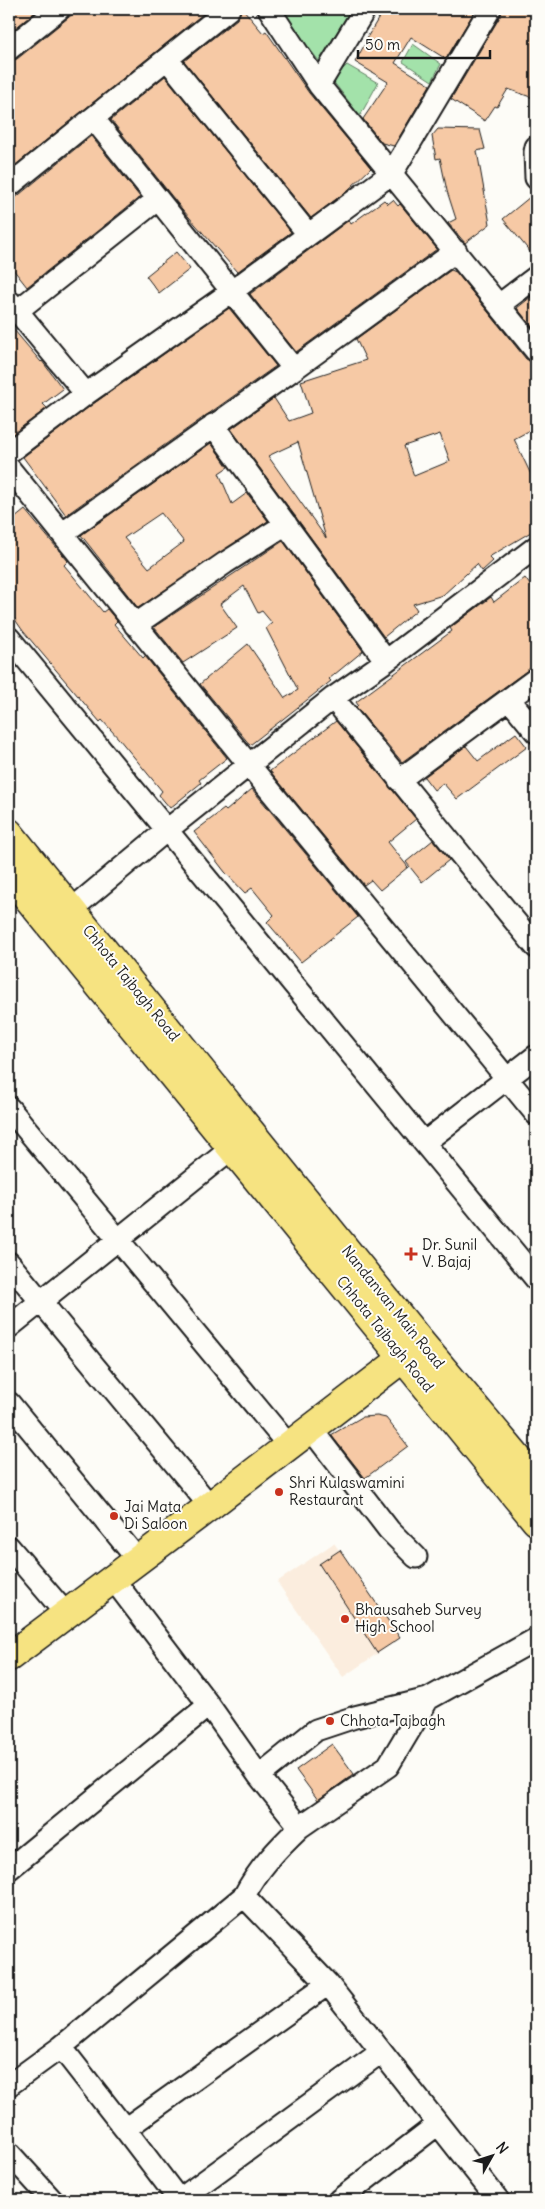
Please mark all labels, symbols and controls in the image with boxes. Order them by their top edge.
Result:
scale bar [358,28,490,60]
text: 50 m [365,35,400,54]
street label: Chhota Tajbagh Road [79,921,184,1045]
place label: Dr. Sunil V. Bajaj [422,1235,477,1271]
street label: Nandanvan Main Road [338,1241,449,1372]
marker: Dr. Sunil V. Bajaj [404,1247,418,1261]
street label: Chhota Tajbagh Road [333,1272,438,1396]
place label: Shri Kulaswamini Restaurant [289,1473,405,1509]
marker: Shri Kulaswamini Restaurant [273,1486,285,1498]
place label: Jai Mata Di Saloon [124,1497,188,1533]
marker: Jai Mata Di Saloon [108,1510,120,1522]
place label: Bhausaheb Survey High School [355,1600,482,1636]
marker: Bhausaheb Survey High School [339,1613,351,1625]
place label: Chhota Tajbagh [340,1711,446,1730]
marker: Chhota Tajbagh [324,1715,336,1727]
north arrow [468,2132,518,2182]
text: N [492,2138,512,2157]

